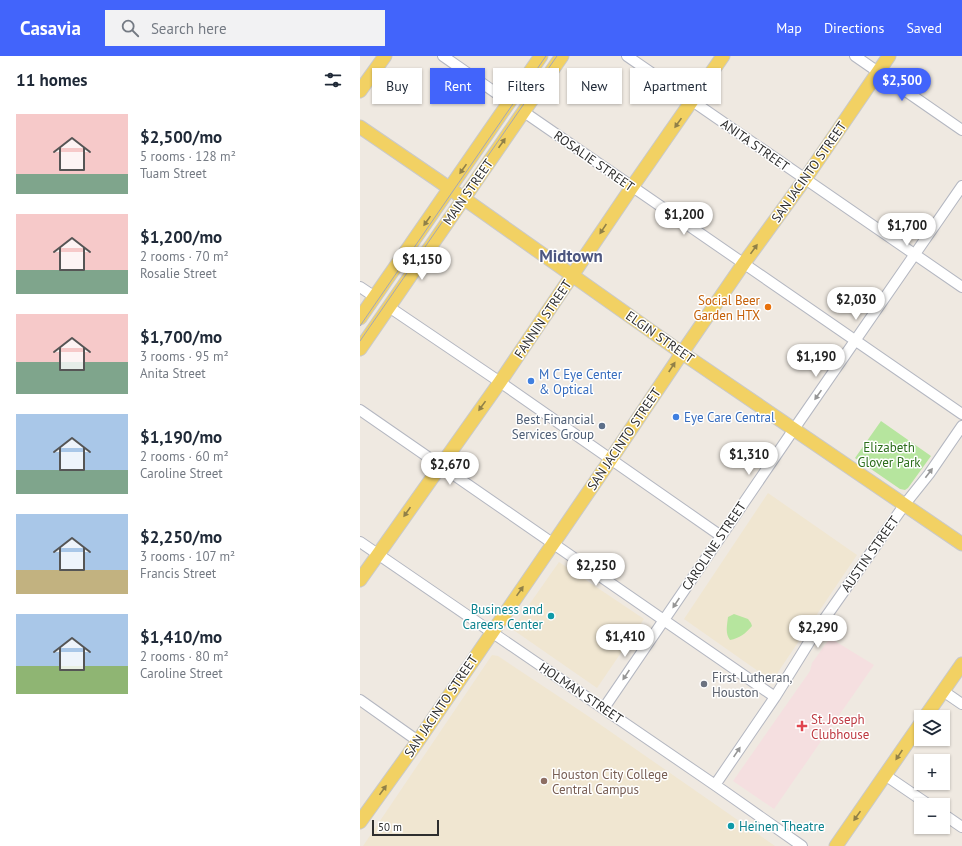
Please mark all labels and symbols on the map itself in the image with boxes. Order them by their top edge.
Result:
pin: $2,500 [869,68,935,102]
street label: ANITA STREET [717,115,793,175]
one-way arrow [674,118,682,128]
street label: SAN JACINTO STREET [768,118,850,226]
street label: ROSALIE STREET [550,127,638,195]
one-way arrow [498,138,506,149]
street label: MAIN STREET [439,156,497,228]
one-way arrow [459,164,467,174]
pin: $1,200 [651,202,717,236]
pin: $1,700 [874,213,940,247]
one-way arrow [423,215,431,226]
one-way arrow [599,224,607,235]
one-way arrow [750,244,758,255]
district label: Midtown [539,245,603,267]
pin: $1,150 [389,247,455,281]
street label: FANNIN STREET [511,277,575,361]
pin: $2,030 [823,287,889,321]
place label: Social Beer Garden HTX [693,292,761,324]
marker: Social Beer Garden HTX [763,302,773,312]
street label: ELGIN STREET [622,307,698,367]
pin: $1,190 [783,344,849,378]
one-way arrow [668,362,676,373]
place label: M C Eye Center & Optical [539,366,623,398]
marker: M C Eye Center & Optical [526,376,536,386]
street label: SAN JACINTO STREET [583,385,665,493]
one-way arrow [814,389,822,400]
one-way arrow [479,401,487,411]
place label: Eye Care Central [684,409,775,426]
place label: Best Financial Services Group [512,411,594,443]
marker: Eye Care Central [671,412,681,422]
marker: Best Financial Services Group [597,421,607,431]
park label: Elizabeth Glover Park [857,439,921,471]
pin: $1,310 [716,442,782,476]
pin: $2,670 [417,452,483,486]
one-way arrow [925,468,934,479]
street label: CAROLINE STREET [678,498,750,594]
one-way arrow [403,507,411,517]
street label: AUSTIN STREET [837,513,903,595]
pin: $2,250 [563,553,629,587]
one-way arrow [516,586,524,596]
one-way arrow [672,598,680,608]
place label: Business and Careers Center [463,601,544,633]
marker: Business and Careers Center [546,611,556,621]
pin: $2,290 [785,615,851,649]
pin: $1,410 [592,624,658,658]
street label: SAN JACINTO STREET [400,652,482,760]
street label: HOLMAN STREET [536,659,626,727]
place label: First Lutheran, Houston [712,669,793,701]
one-way arrow [622,670,630,680]
marker: First Lutheran, Houston [699,679,709,689]
place label: St. Joseph Clubhouse [811,711,869,743]
marker: St. Joseph Clubhouse [796,720,808,732]
one-way arrow [733,747,741,758]
one-way arrow [895,750,903,760]
place label: Houston City College Central Campus [552,766,668,798]
marker: Houston City College Central Campus [539,776,549,786]
one-way arrow [379,785,387,795]
one-way arrow [853,811,861,822]
scale bar [372,818,439,837]
place label: Heinen Theatre [739,818,825,835]
marker: Heinen Theatre [726,821,736,831]

